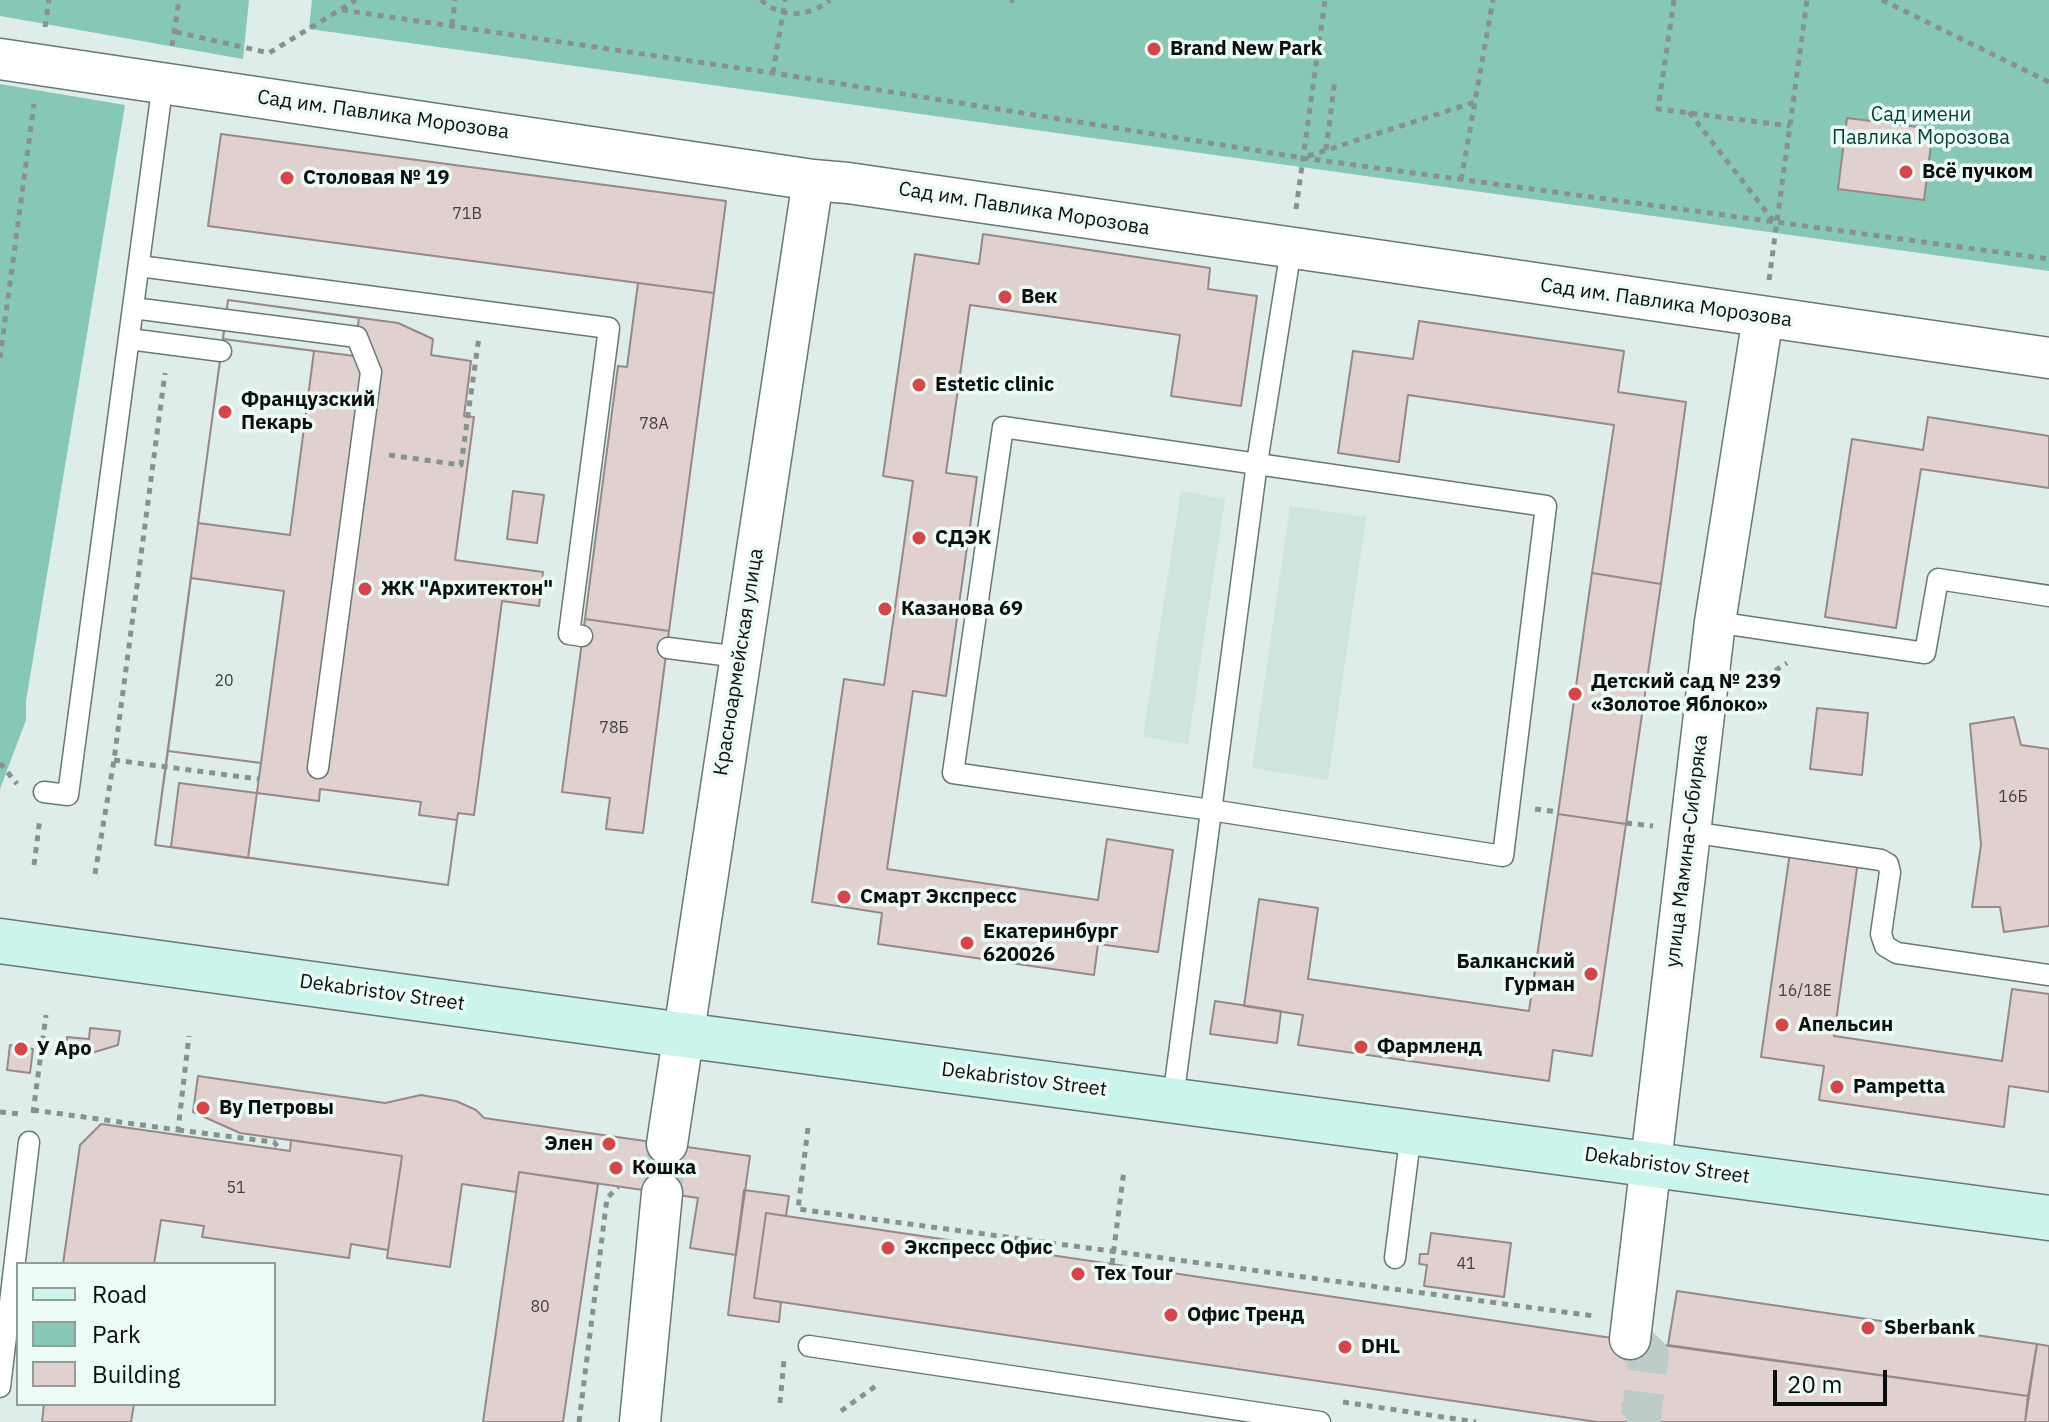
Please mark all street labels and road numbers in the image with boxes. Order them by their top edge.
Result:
street label: Сад им. Павлика Морозова [256,85,510,145]
street label: Сад им. Павлика Морозова [897,177,1151,241]
street label: Сад им. Павлика Морозова [1539,273,1793,333]
street label: Красноармейская улица [709,547,769,777]
street label: улица Мамина-Сибиряка [1661,733,1713,969]
street label: Dekabristov Street [298,970,466,1016]
street label: Dekabristov Street [940,1058,1108,1102]
street label: Dekabristov Street [1583,1143,1751,1189]

